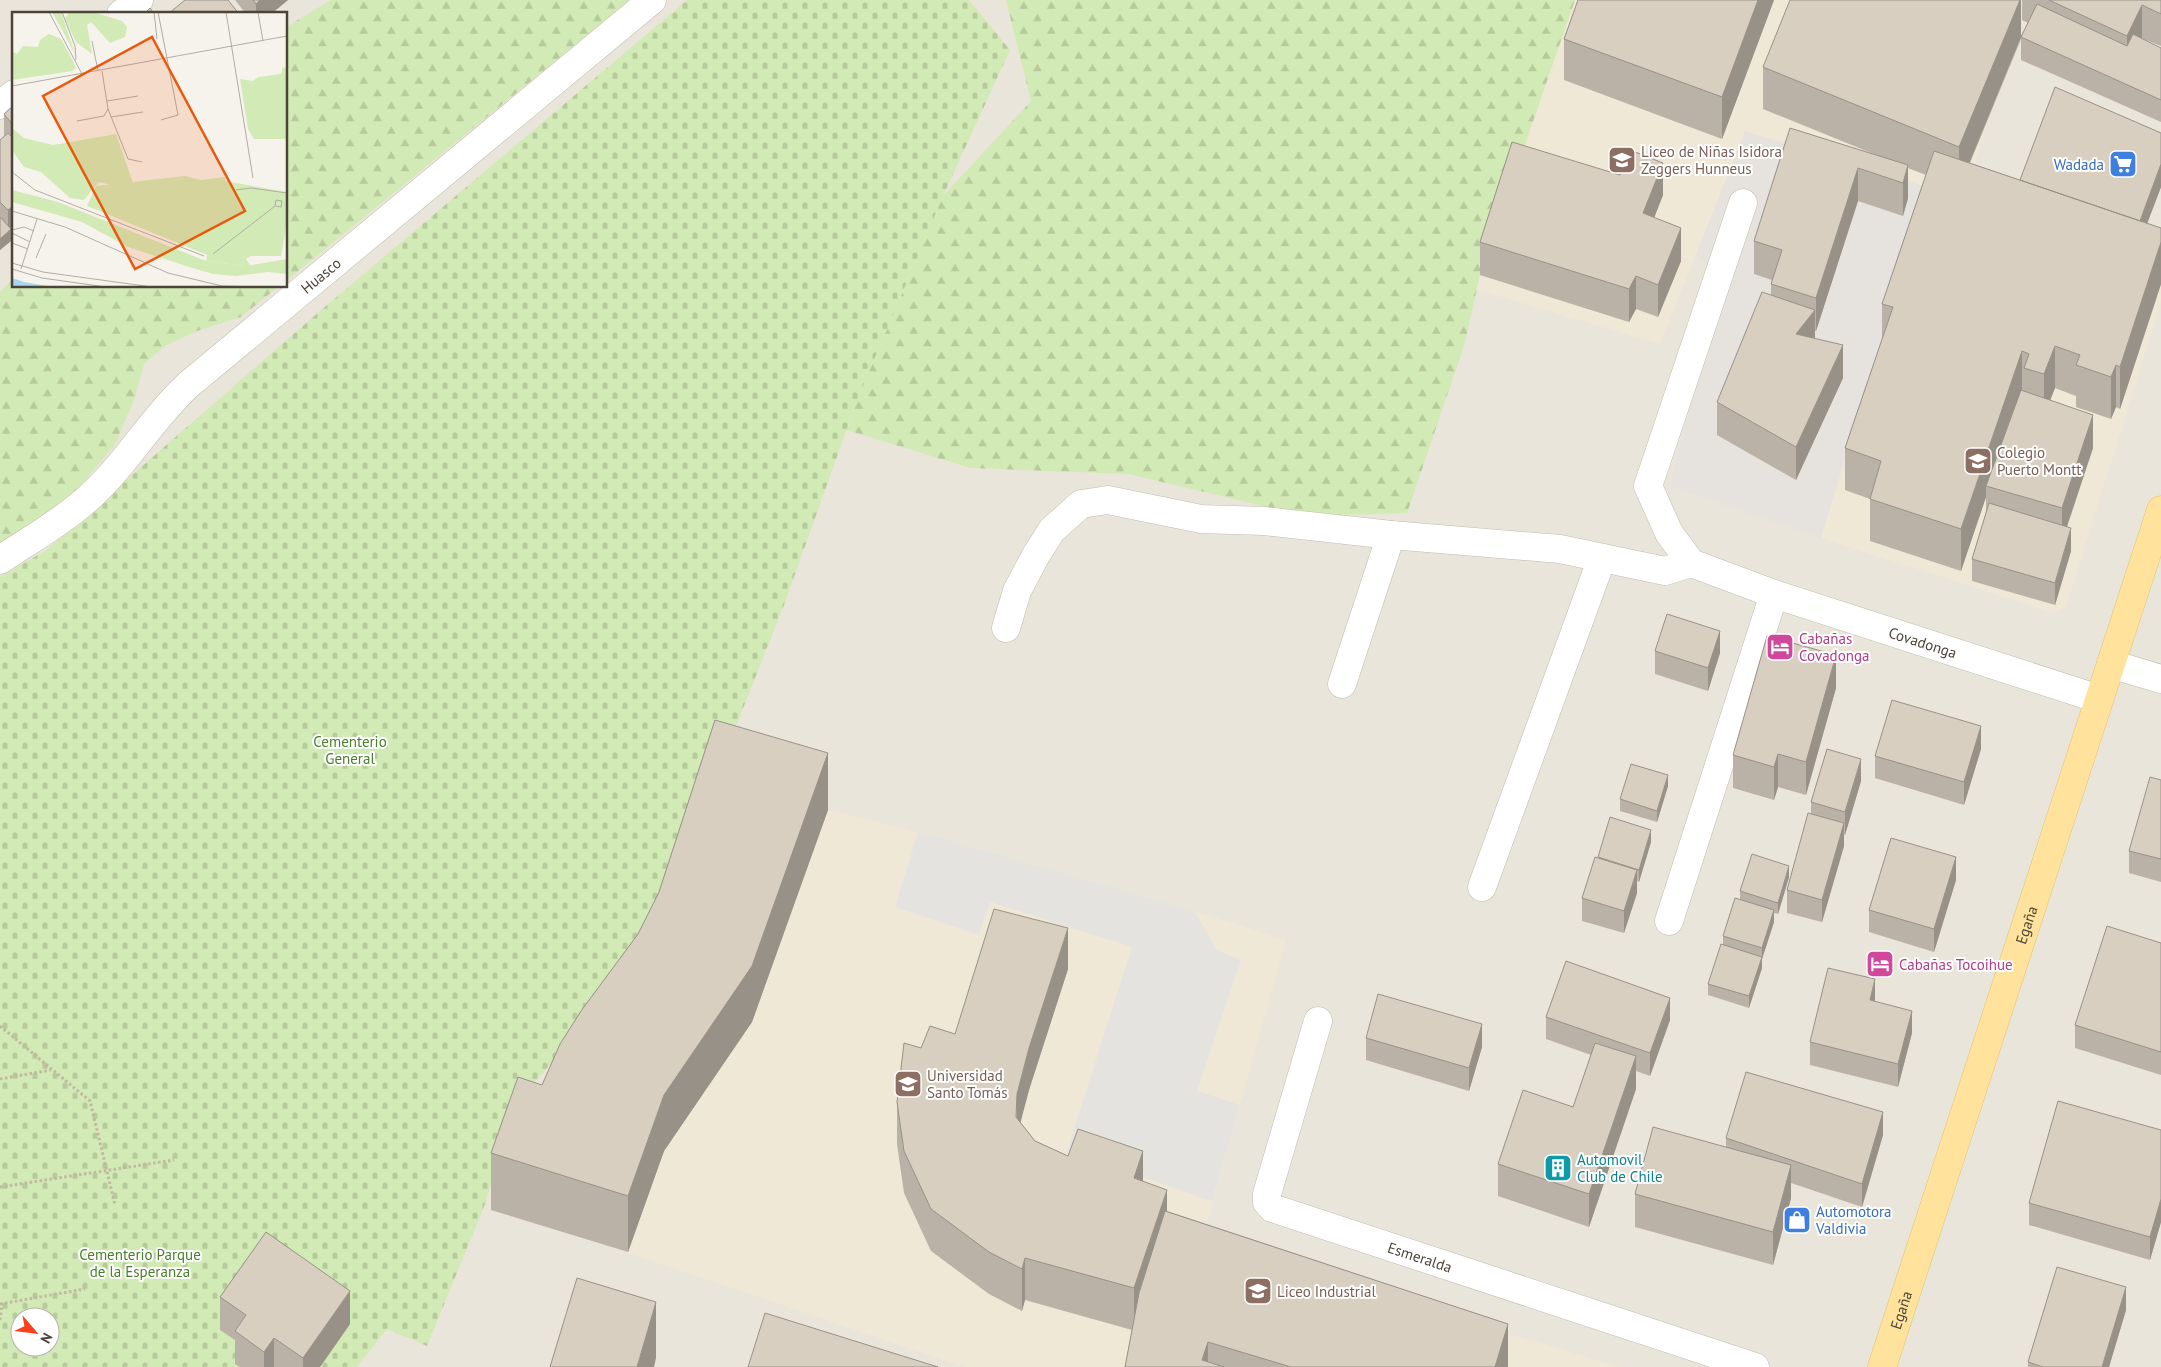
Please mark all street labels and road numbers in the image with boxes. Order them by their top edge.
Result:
street label: Huasco [297,253,344,297]
street label: Covadonga [1886,622,1959,662]
street label: Egaña [2011,903,2041,946]
street label: Esmeralda [1385,1237,1455,1276]
street label: Egaña [1885,1288,1916,1332]

